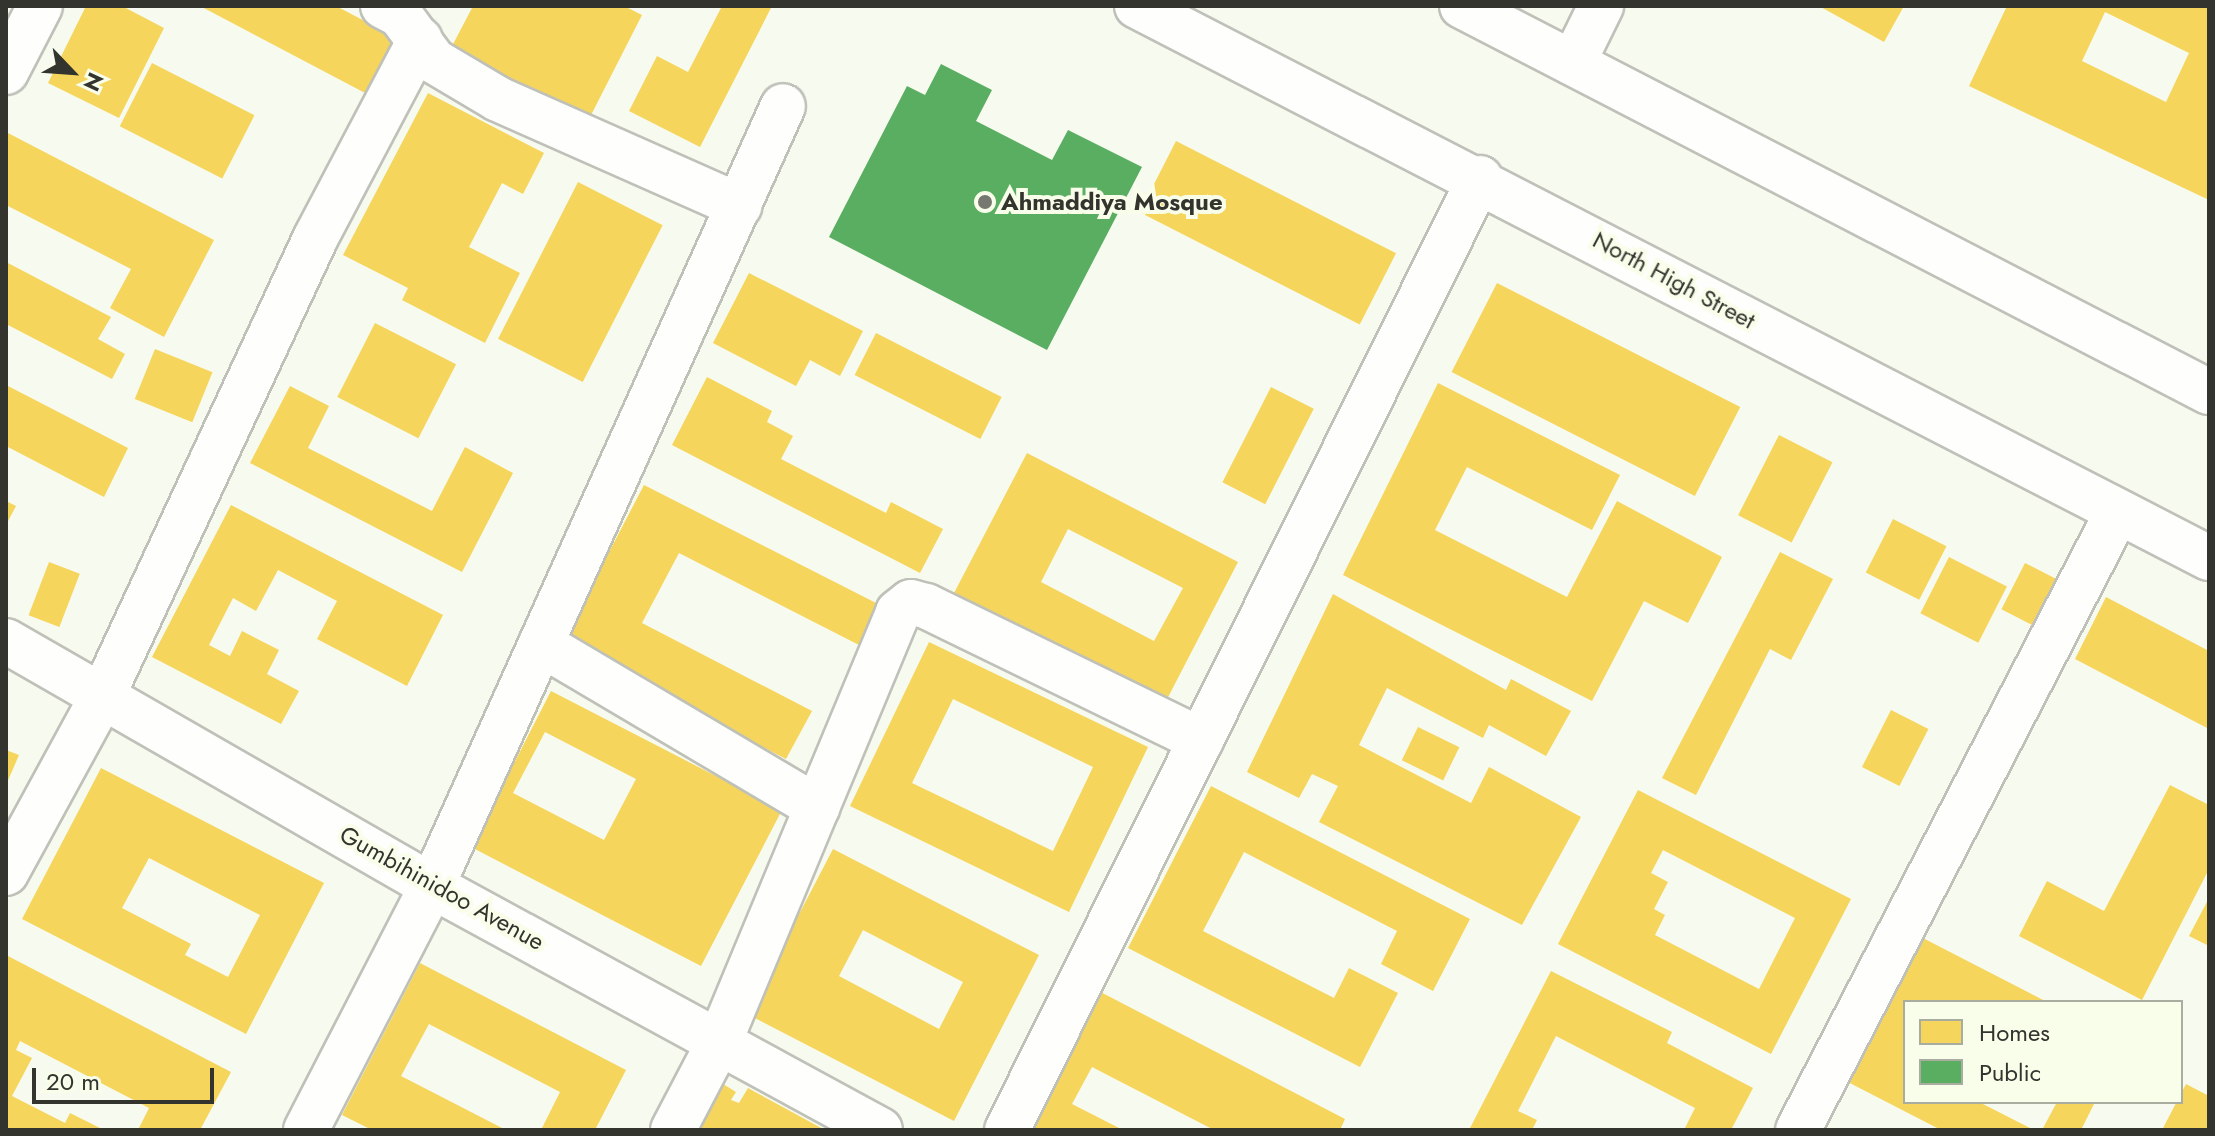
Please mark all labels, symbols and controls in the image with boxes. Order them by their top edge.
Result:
north arrow [32,32,112,112]
text: N [76,67,112,97]
place label: Ahmaddiya Mosque [1001,188,1223,216]
marker: Ahmaddiya Mosque [976,193,994,211]
street label: North High Street [1588,225,1760,335]
street label: Gumbihinidoo Avenue [335,820,549,956]
legend [1903,1000,2183,1104]
text: Homes [1979,1015,2050,1050]
scale bar [36,1052,218,1102]
text: Public [1979,1055,2041,1090]
text: 20 m [46,1064,100,1099]

